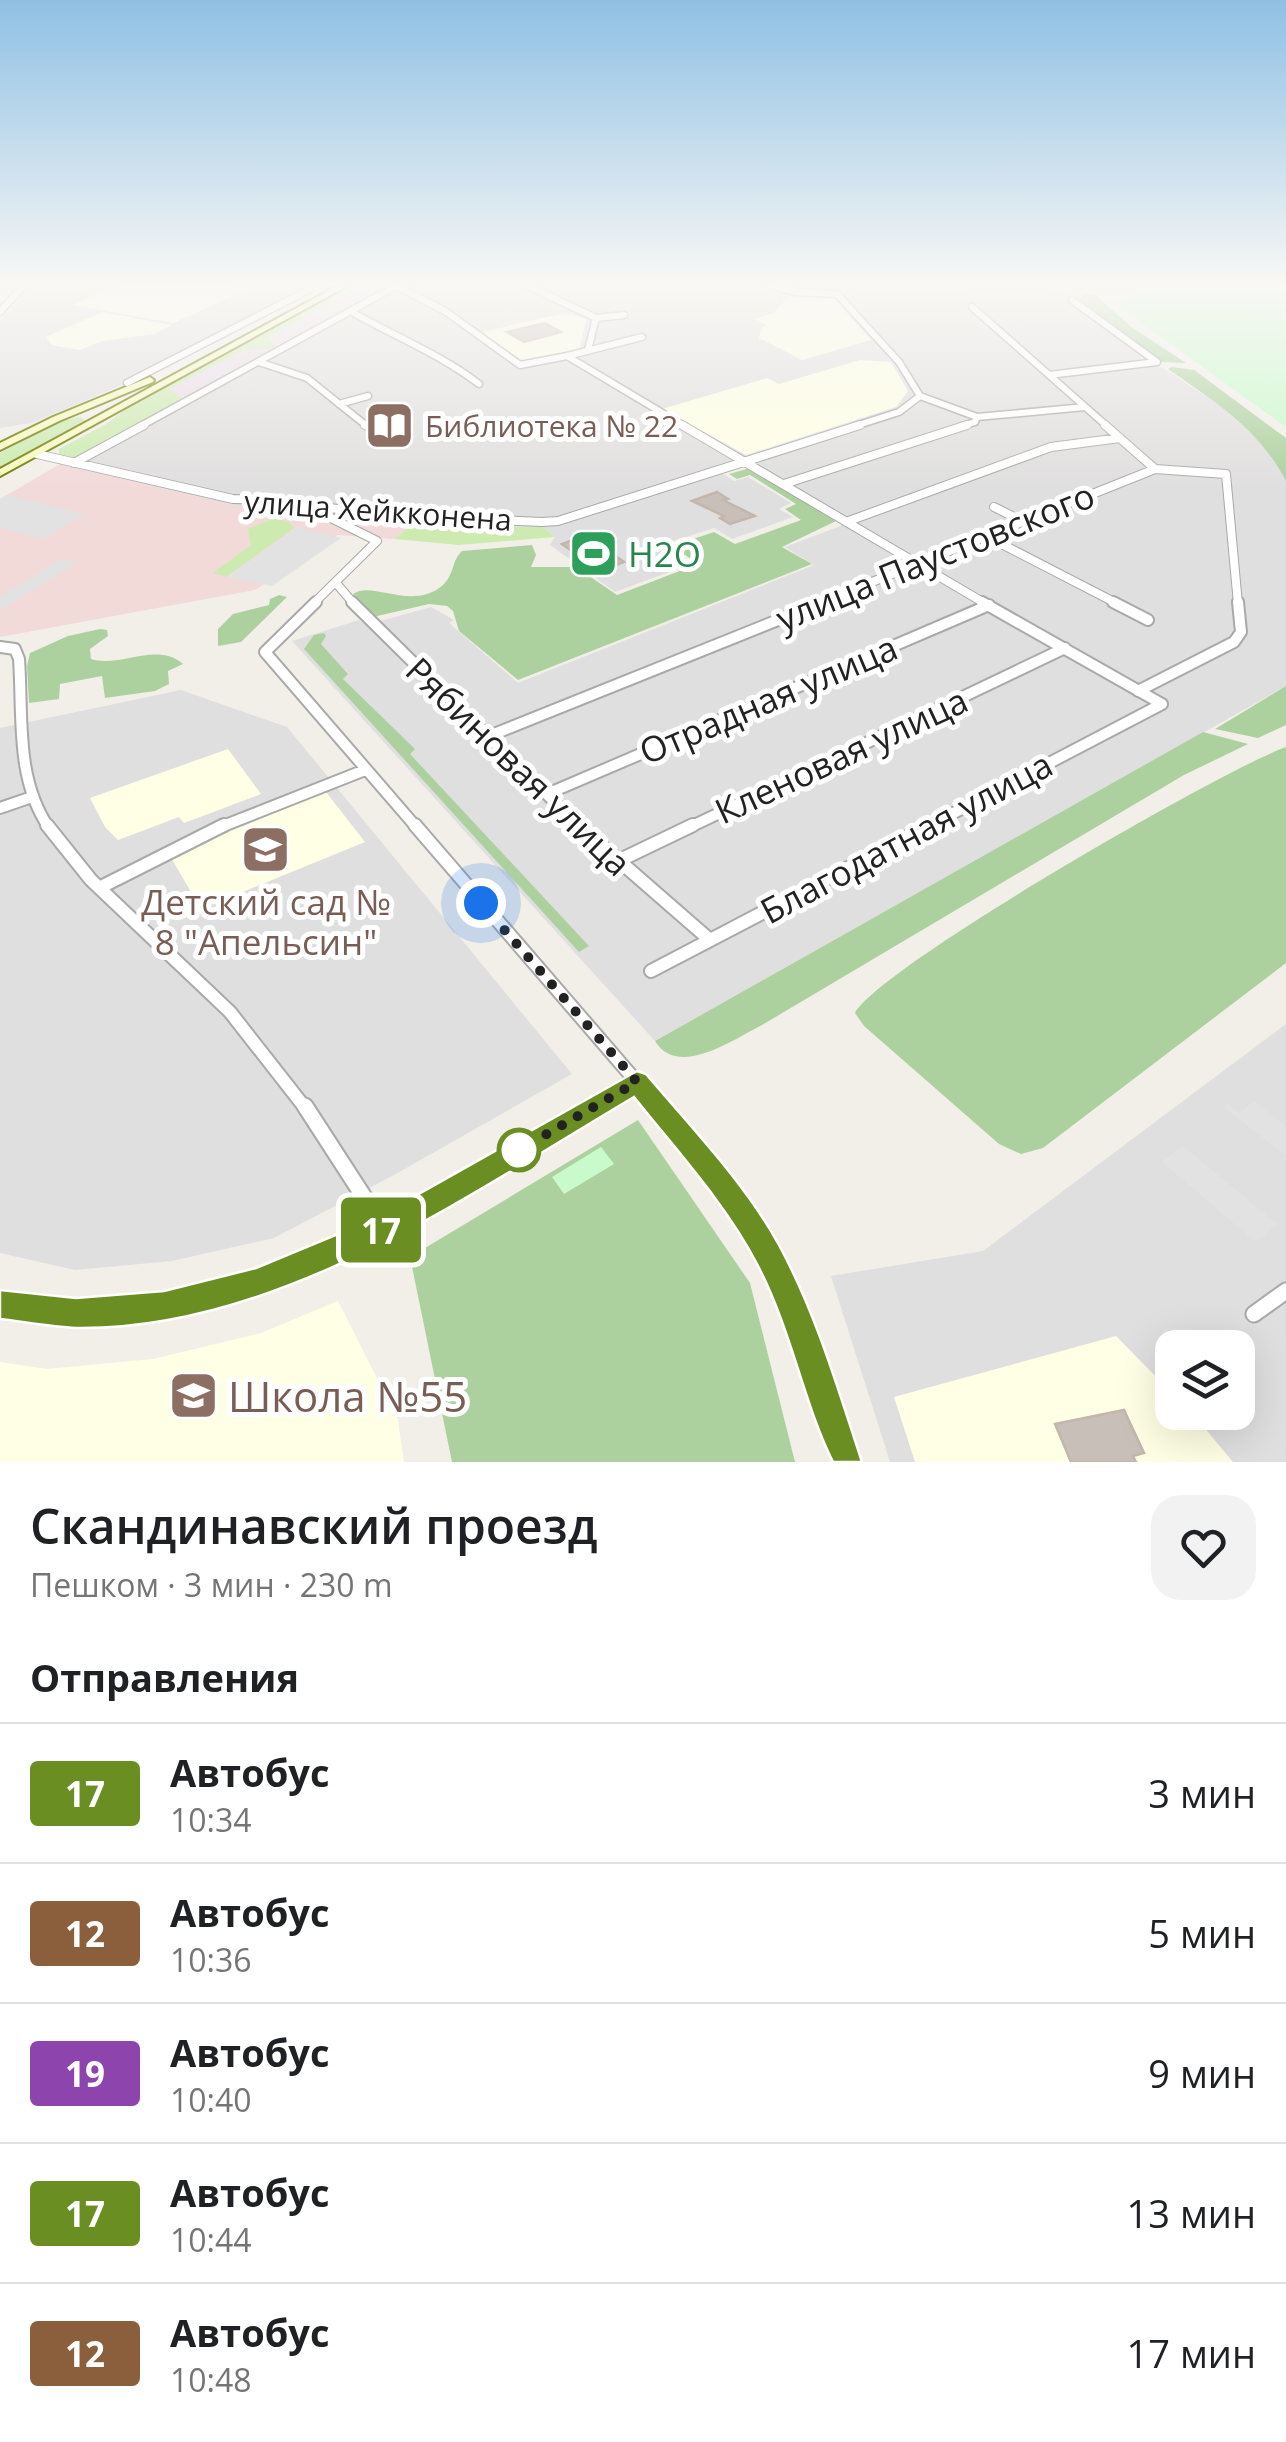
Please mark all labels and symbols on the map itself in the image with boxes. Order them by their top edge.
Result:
library icon: Библиотека № 22 [364,399,416,451]
place label: Библиотека № 22 [425,405,678,446]
street label: улица Паустовского [769,471,1101,641]
street label: улица Хейкконена [243,480,513,540]
sports icon: H2O [567,527,619,579]
place label: H2O [628,530,701,577]
street label: Отрадная улица [632,623,904,775]
street label: Рябиновая улица [396,646,642,886]
street label: Кленовая улица [707,676,975,834]
street label: Благодатная улица [752,740,1060,934]
school or university icon: Детский сад № 8 "Апельсин" [240,823,292,875]
place label: Детский сад № 8 "Апельсин" [141,878,391,965]
your location [456,878,506,928]
unlabelled marker [498,1129,540,1171]
line badge: 17 [336,1198,426,1262]
place label: Школа №55 [228,1367,467,1424]
school or university icon: Школа №55 [167,1369,219,1421]

